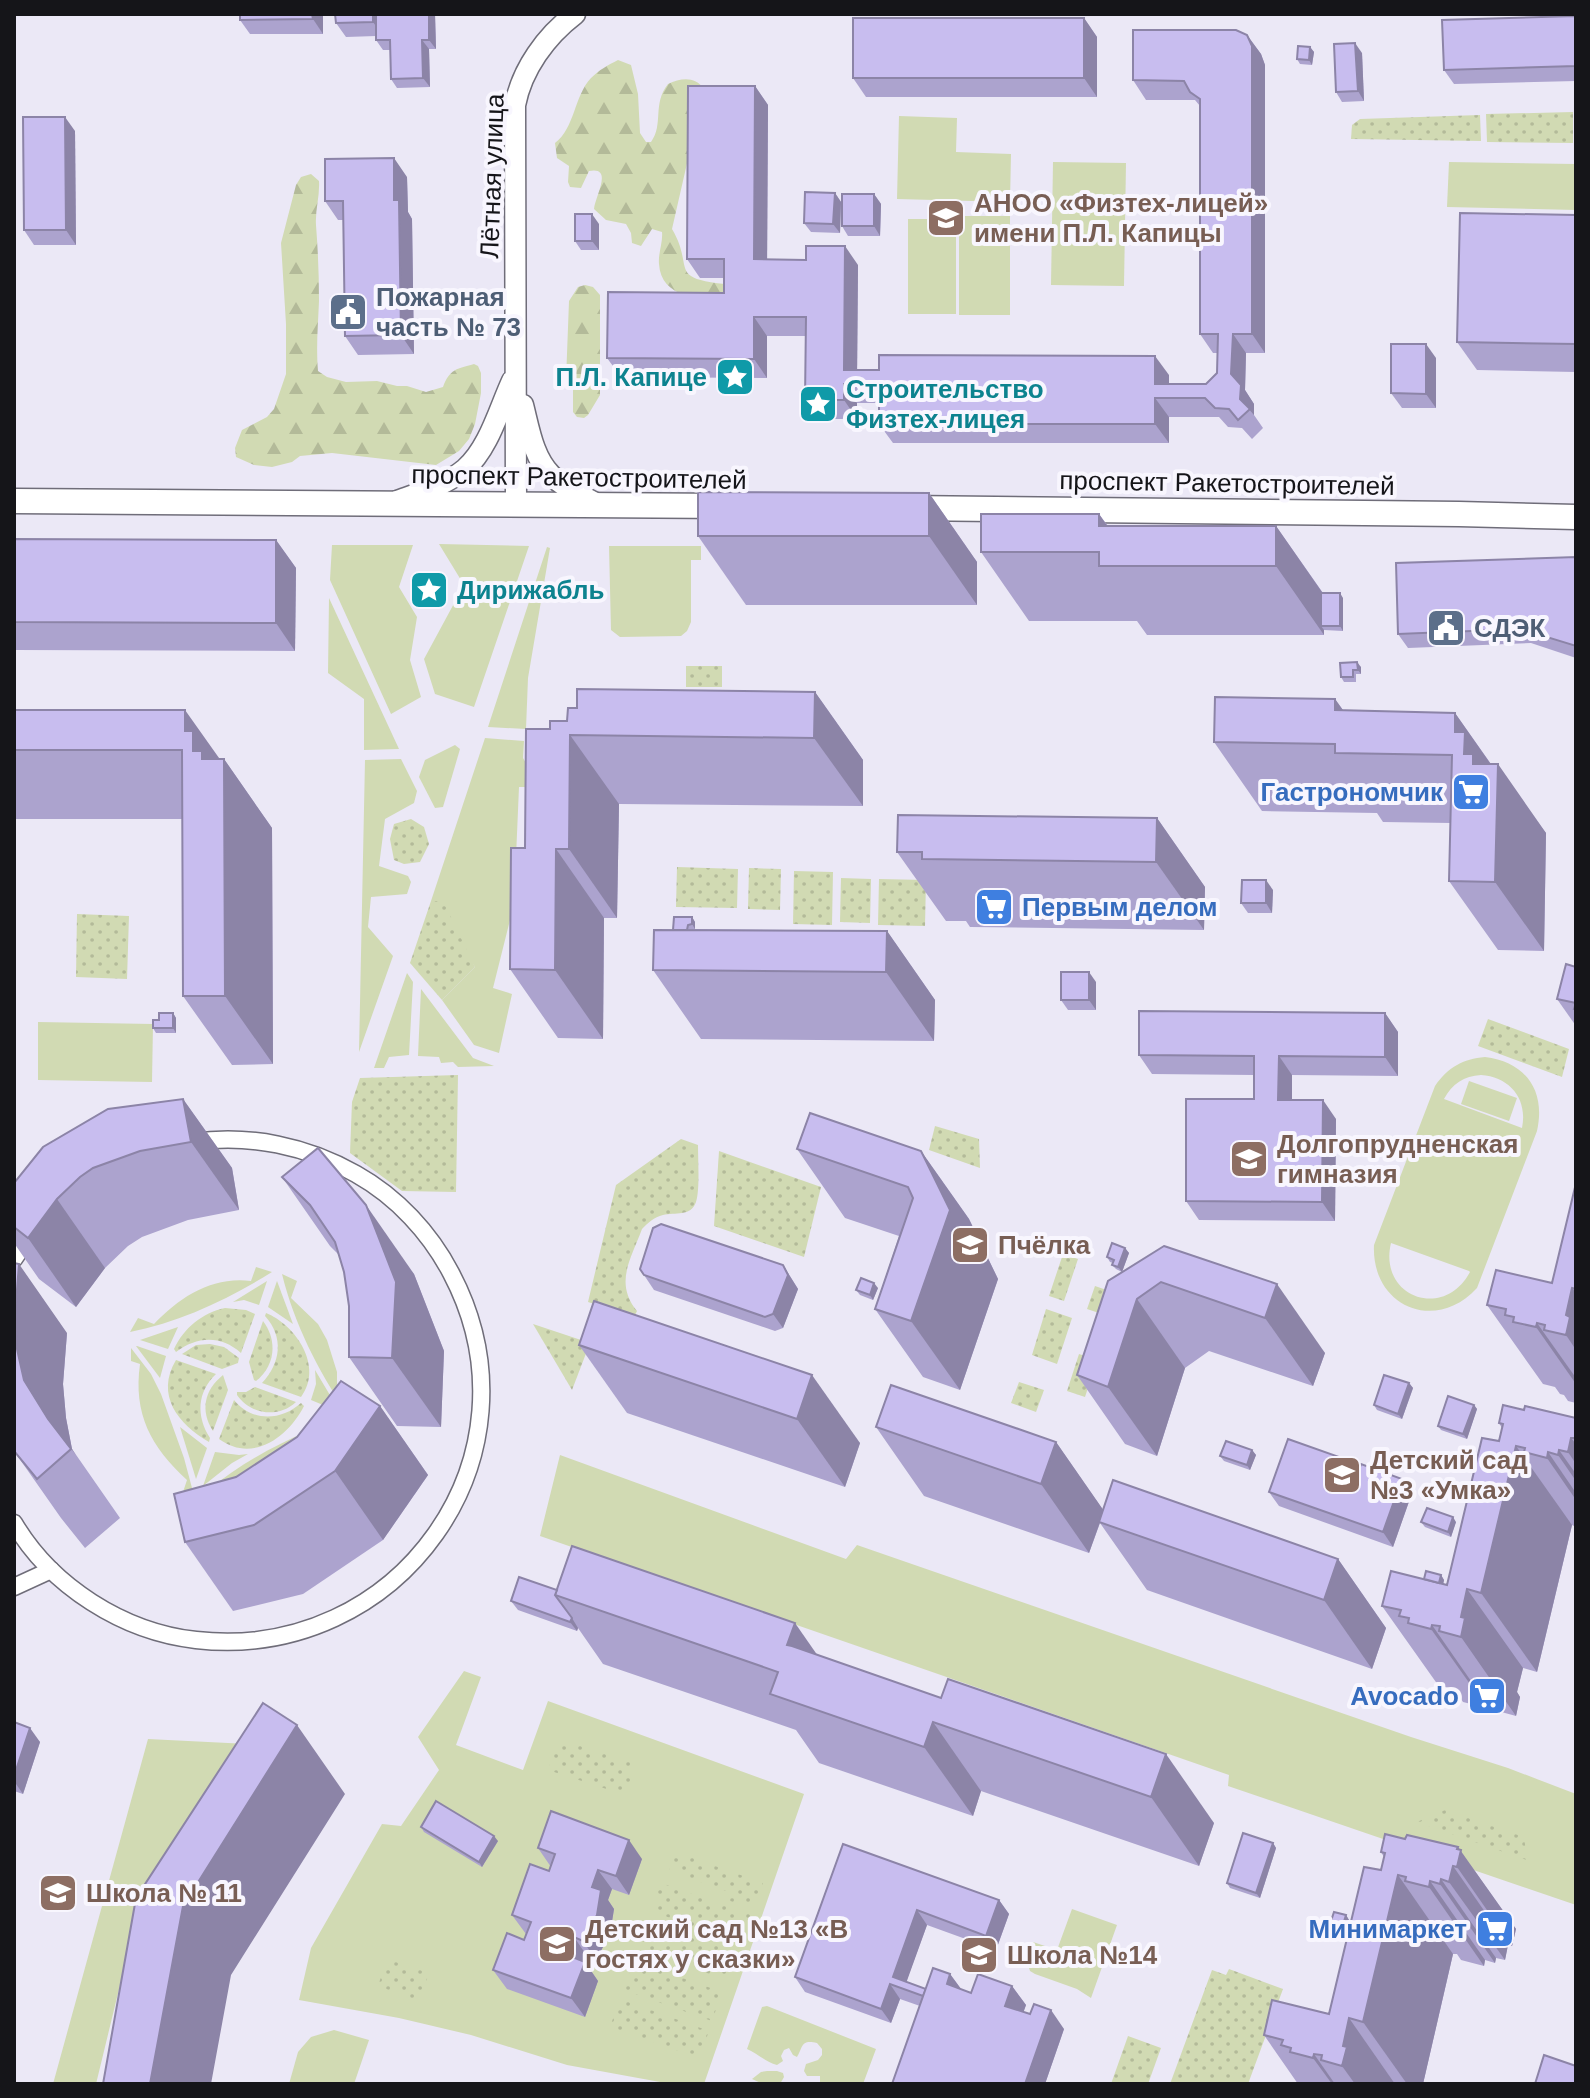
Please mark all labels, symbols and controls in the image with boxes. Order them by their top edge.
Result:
street label: Лётная улица [474,92,510,259]
place label: АНОО «Физтех-лицей» имени П.Л. Капицы [974,188,1268,248]
school or university icon: АНОО «Физтех-лицей» имени П.Л. Капицы [925,197,967,239]
place label: Пожарная часть № 73 [376,282,521,342]
public building icon: Пожарная часть № 73 [327,291,369,333]
place icon: П.Л. Капице [714,356,756,398]
place label: П.Л. Капице [556,362,707,392]
place label: Строительство Физтех-лицея [846,374,1044,434]
place icon: Строительство Физтех-лицея [797,383,839,425]
street label: проспект Ракетостроителей [411,459,747,495]
street label: проспект Ракетостроителей [1059,465,1395,501]
place icon: Дирижабль [408,569,450,611]
place label: Дирижабль [457,575,605,605]
public building icon: СДЭК [1425,607,1467,649]
place label: СДЭК [1474,613,1545,643]
supermarket icon: Гастрономчик [1450,771,1492,813]
place label: Гастрономчик [1261,777,1444,807]
supermarket icon: Первым делом [973,886,1015,928]
place label: Первым делом [1022,892,1218,922]
place label: Долгопрудненская гимназия [1277,1129,1519,1189]
school or university icon: Долгопрудненская гимназия [1228,1138,1270,1180]
school or university icon: Пчёлка [949,1224,991,1266]
place label: Пчёлка [998,1230,1091,1260]
place label: Детский сад №3 «Умка» [1370,1445,1528,1505]
school or university icon: Детский сад №3 «Умка» [1321,1454,1363,1496]
supermarket icon: Avocado [1466,1675,1508,1717]
place label: Avocado [1350,1681,1459,1711]
school or university icon: Школа № 11 [37,1872,79,1914]
place label: Школа № 11 [86,1878,242,1908]
supermarket icon: Минимаркет [1474,1908,1516,1950]
place label: Детский сад №13 «В гостях у сказки» [585,1914,848,1974]
place label: Минимаркет [1309,1914,1467,1944]
school or university icon: Детский сад №13 «В гостях у сказки» [536,1923,578,1965]
school or university icon: Школа №14 [958,1934,1000,1976]
place label: Школа №14 [1007,1940,1158,1970]

